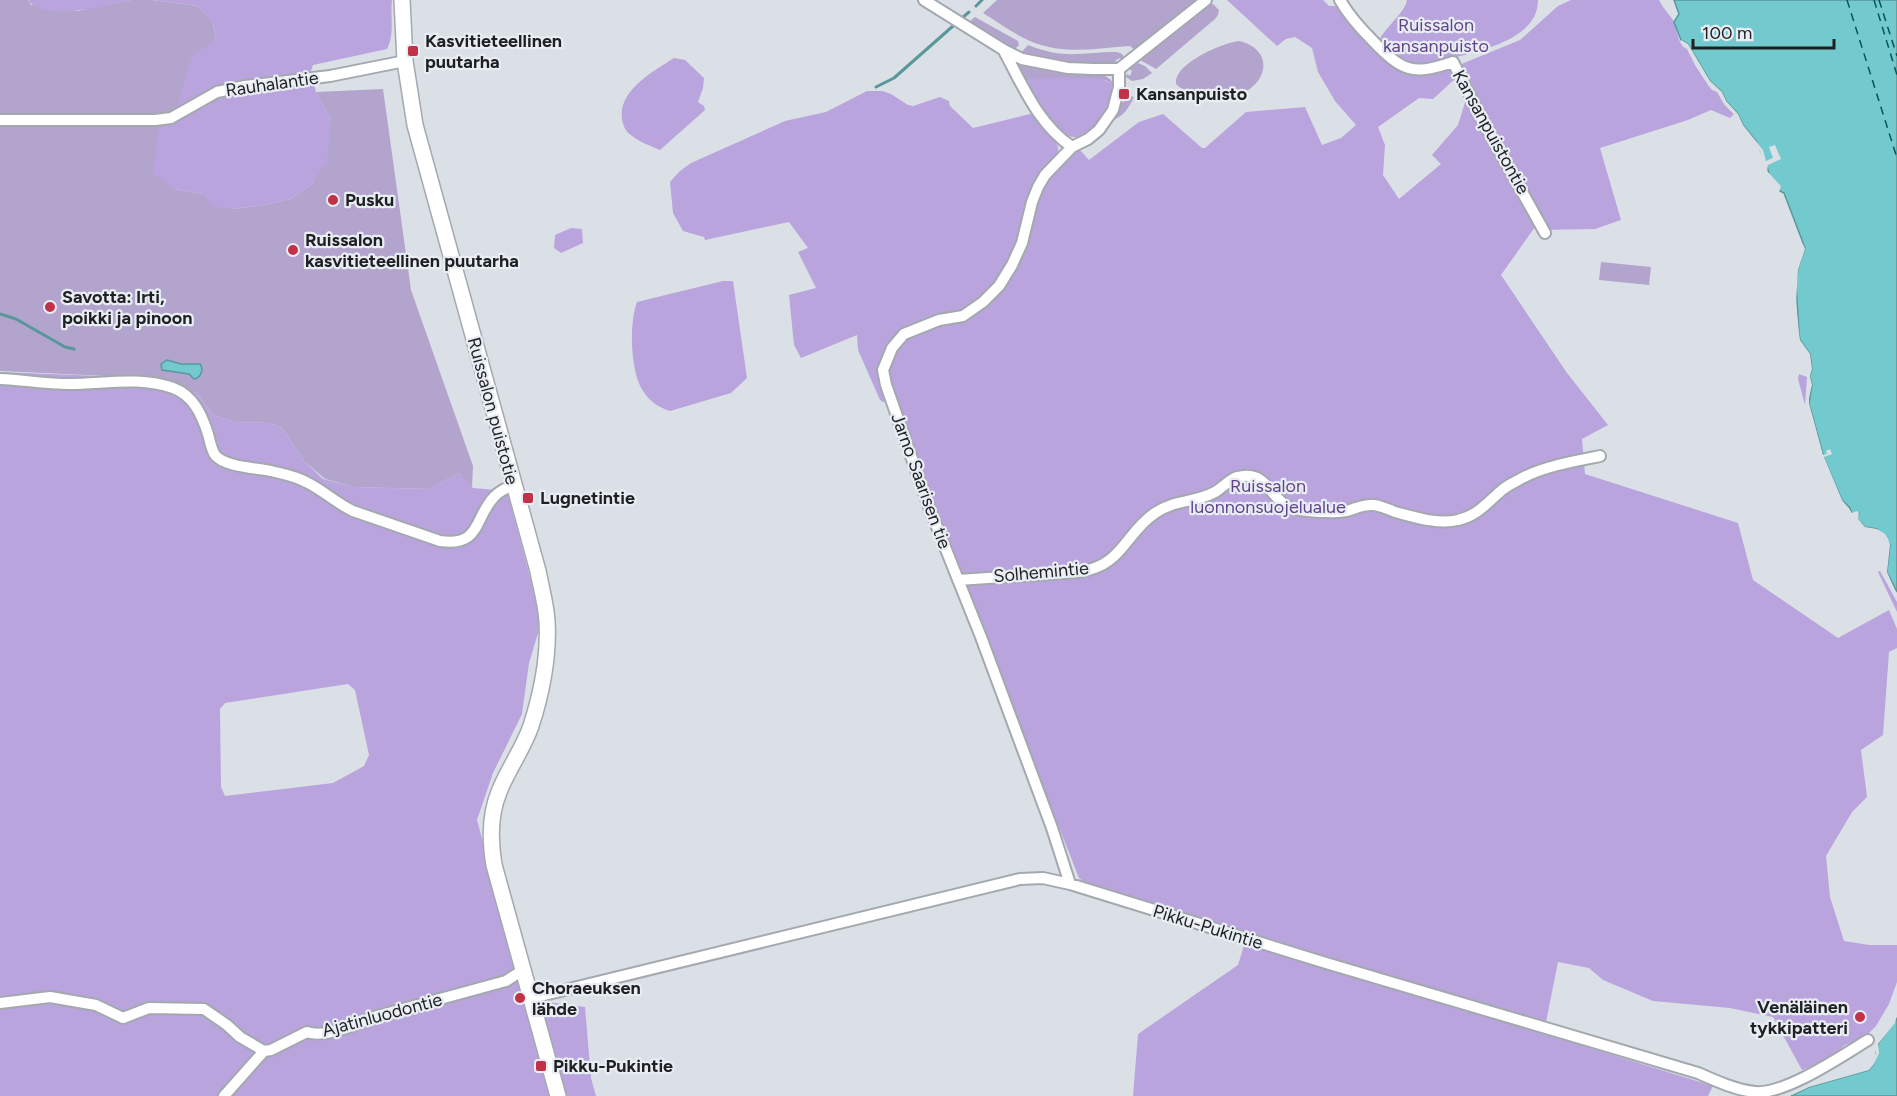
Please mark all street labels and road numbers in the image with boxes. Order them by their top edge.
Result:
street label: Kansanpuistontie [1448,66,1534,198]
street label: Rauhalantie [224,67,320,101]
street label: Ruissalon puistotie [463,335,523,487]
street label: Jarno Saarisen tie [886,410,956,552]
street label: Solhemintie [992,557,1090,587]
street label: Pikku-Pukintie [1150,900,1266,954]
street label: Ajatinluodontie [319,988,445,1042]

